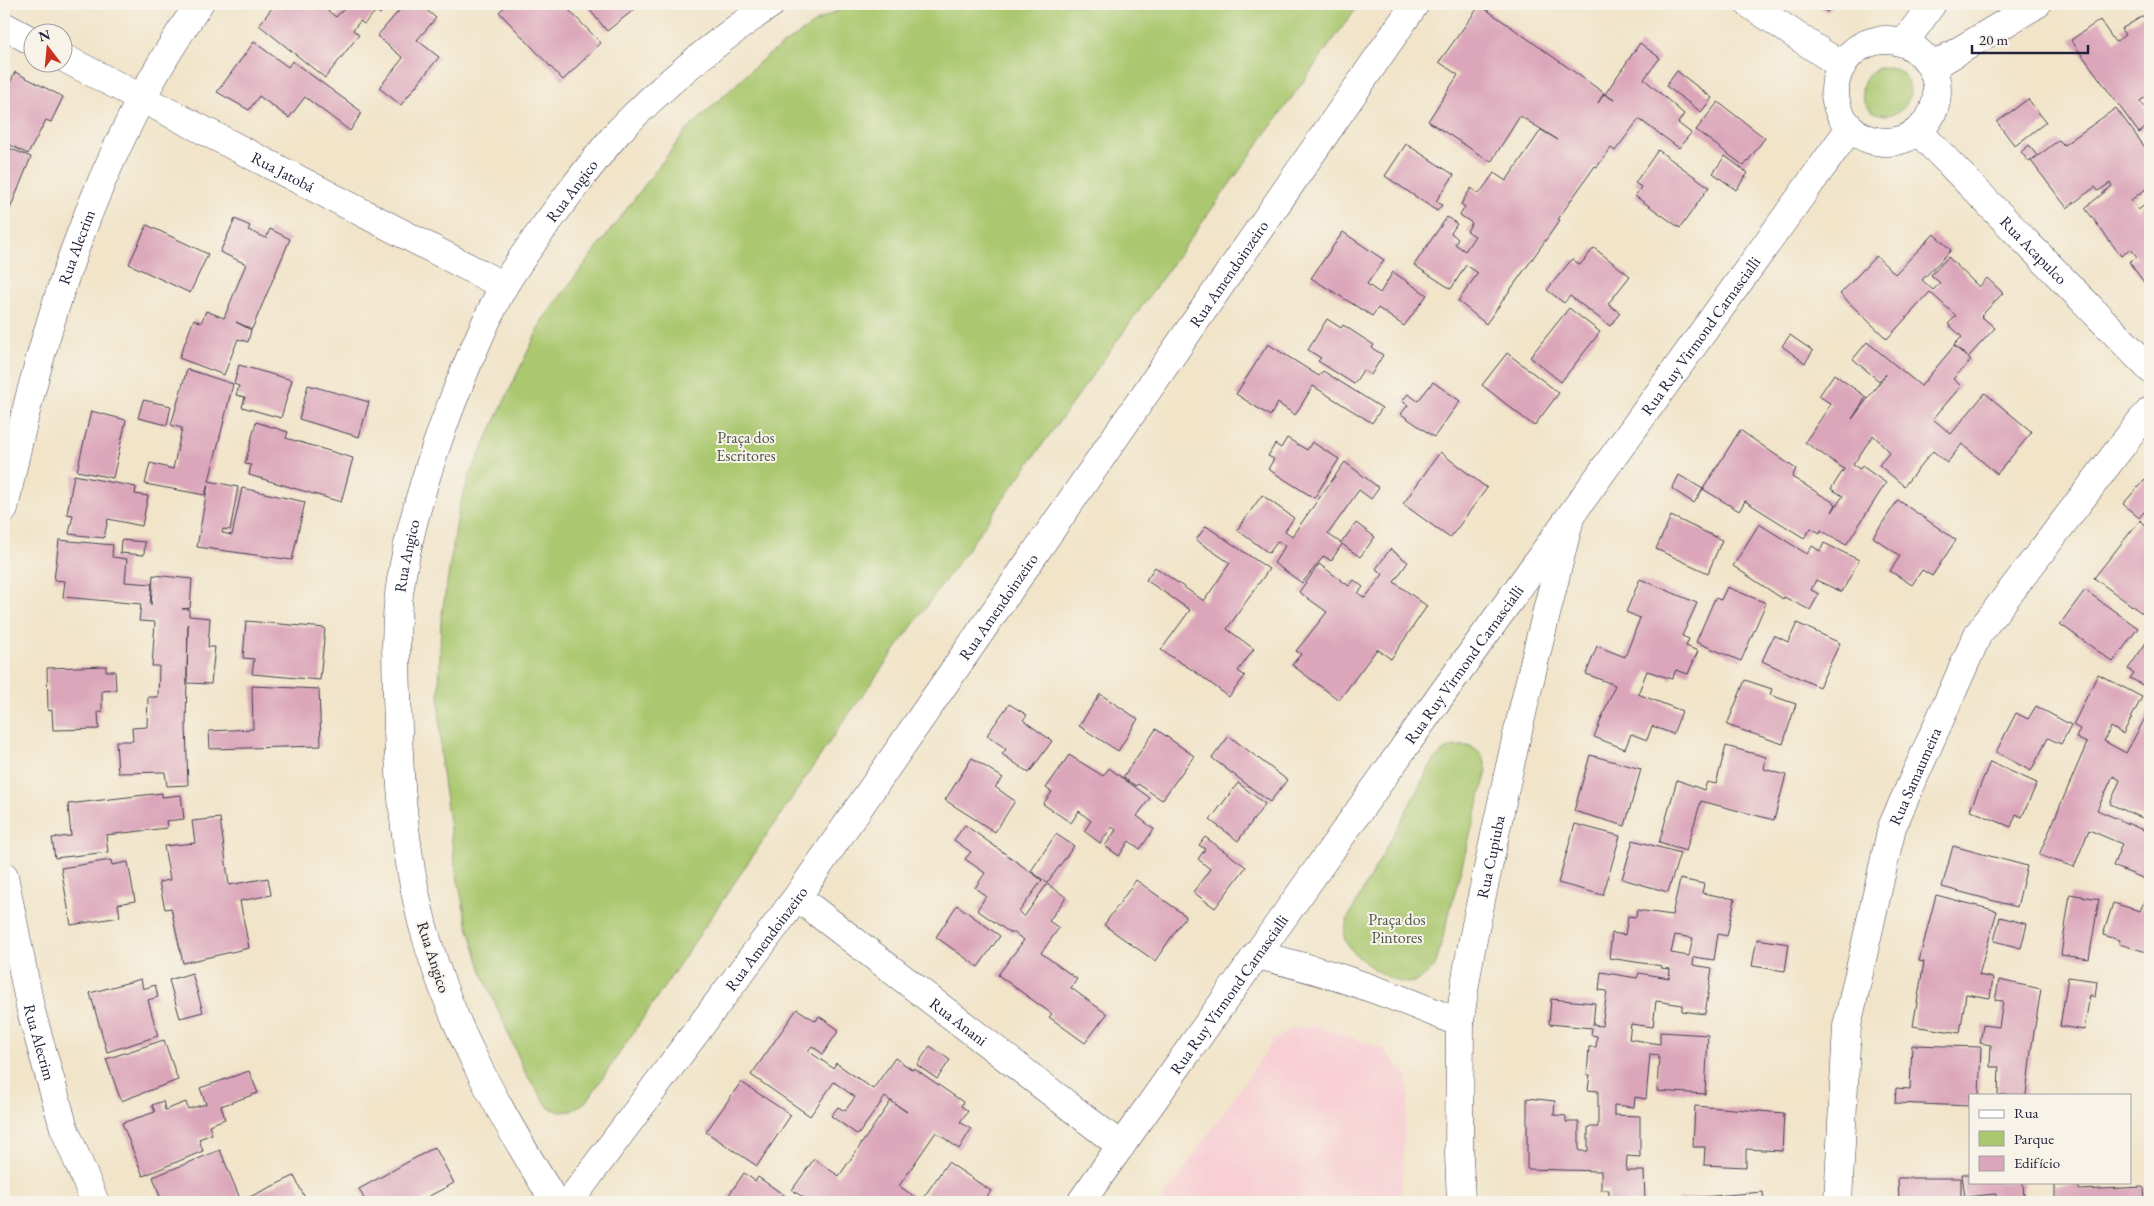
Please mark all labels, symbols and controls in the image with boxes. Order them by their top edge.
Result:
north arrow [22,22,72,72]
scale bar [1972,22,2088,54]
text: N [36,25,53,46]
text: 20 m [1979,30,2008,49]
street label: Rua Jatobá [248,147,319,197]
street label: Rua Angico [541,155,603,227]
street label: Rua Alecrim [53,206,100,287]
street label: Rua Acapulco [1995,211,2072,289]
street label: Rua Amendoinzeiro [1185,216,1273,331]
street label: Rua Ruy Virmond Carnascialli [1636,252,1765,420]
park label: Praça dos Escritores [716,427,776,466]
street label: Rua Angico [389,517,425,594]
street label: Rua Amendoinzeiro [954,549,1043,664]
street label: Rua Ruy Virmond Carnascialli [1400,581,1528,748]
street label: Rua Samaumeira [1884,724,1946,828]
street label: Rua Cupiuba [1472,813,1510,900]
street label: Rua Amendoinzeiro [720,882,812,995]
park label: Praça dos Pintores [1368,909,1426,948]
street label: Rua Ruy Virmond Carnascialli [1165,910,1293,1078]
street label: Rua Angico [412,919,455,996]
street label: Rua Anani [925,993,992,1051]
street label: Rua Alecrim [19,1002,60,1083]
legend [1969,1094,2132,1184]
text: Rua [2014,1103,2039,1122]
text: Parque [2014,1129,2054,1148]
text: Edifício [2014,1153,2060,1172]

